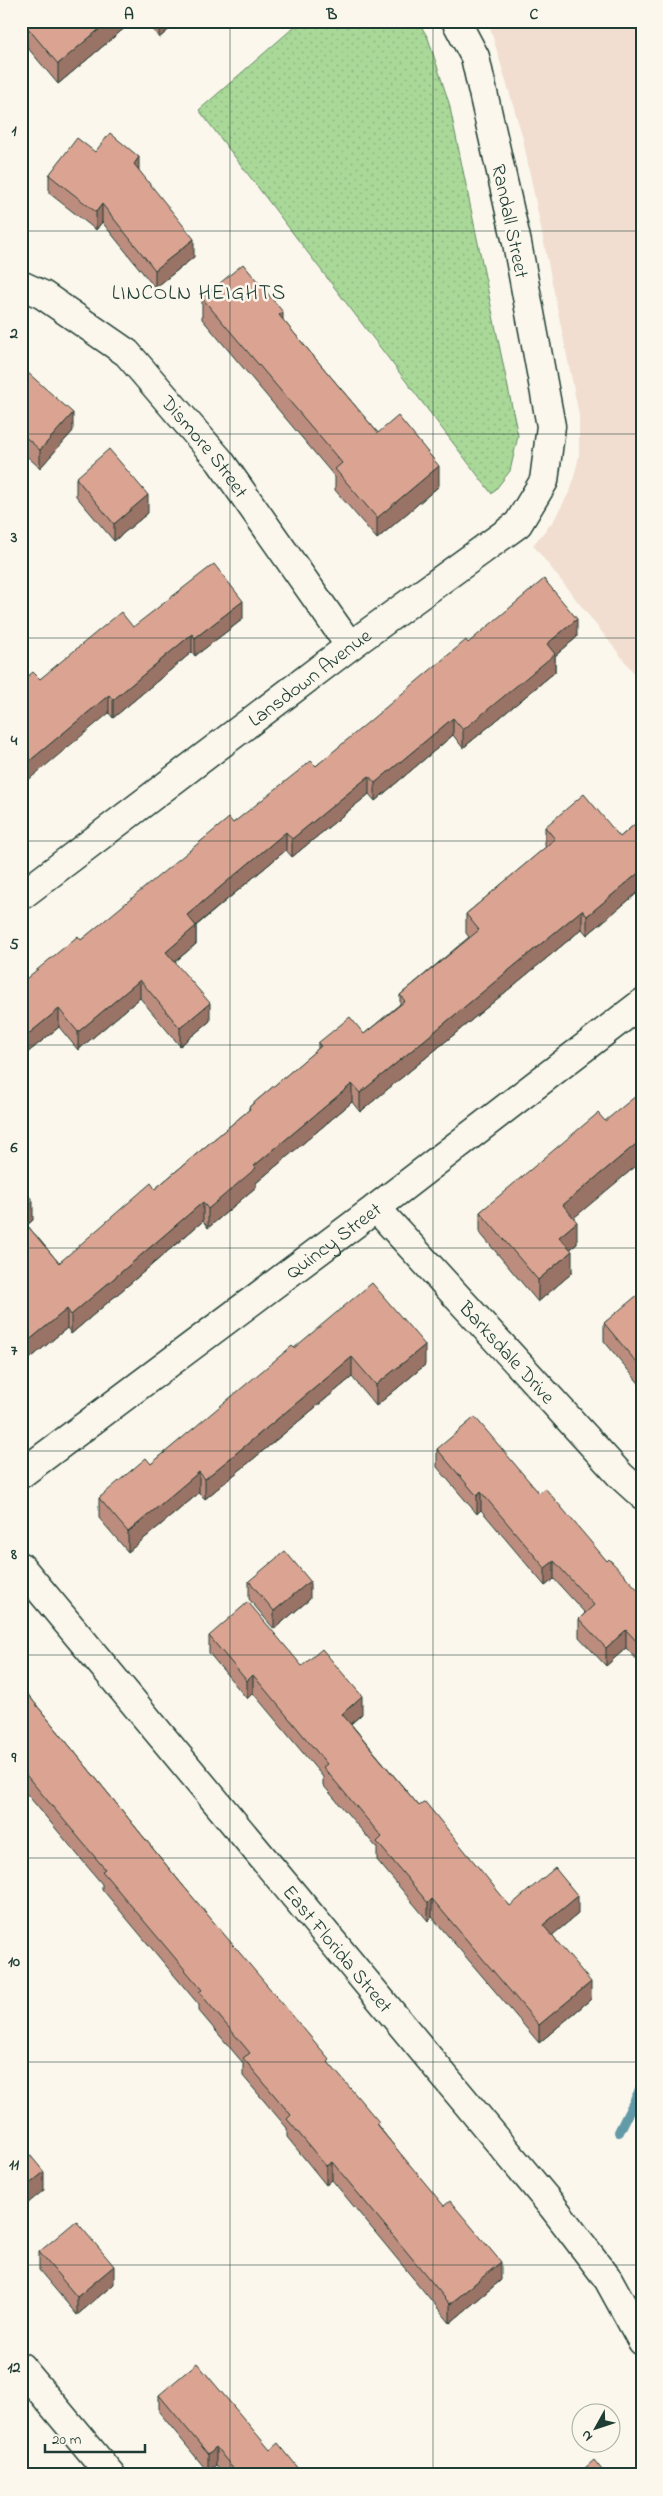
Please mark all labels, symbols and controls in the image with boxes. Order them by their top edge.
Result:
text: A [124,3,134,27]
text: B [326,3,338,27]
text: C [530,3,539,27]
text: 1 [11,119,17,143]
street label: Randall Street [482,162,535,281]
district label: LINCOLN HEIGHTS [112,279,286,309]
text: 2 [9,322,18,346]
street label: Dismore Street [152,389,254,505]
text: 3 [10,526,18,550]
street label: Lansdown Avenue [243,623,378,735]
text: 4 [10,729,18,753]
text: 5 [9,933,19,957]
text: 6 [9,1136,18,1160]
street label: Quincy Street [281,1196,389,1288]
street label: Barksdale Drive [450,1295,561,1412]
text: 7 [11,1339,18,1363]
text: 8 [10,1543,17,1567]
text: 9 [11,1746,17,1770]
street label: East Florida Street [274,1880,398,2021]
text: 10 [8,1950,20,1974]
text: 11 [9,2153,20,2177]
text: 12 [7,2356,21,2380]
north arrow [570,2404,620,2454]
scale bar [45,2421,145,2453]
text: N [576,2425,598,2446]
text: 20 m [52,2429,82,2451]

